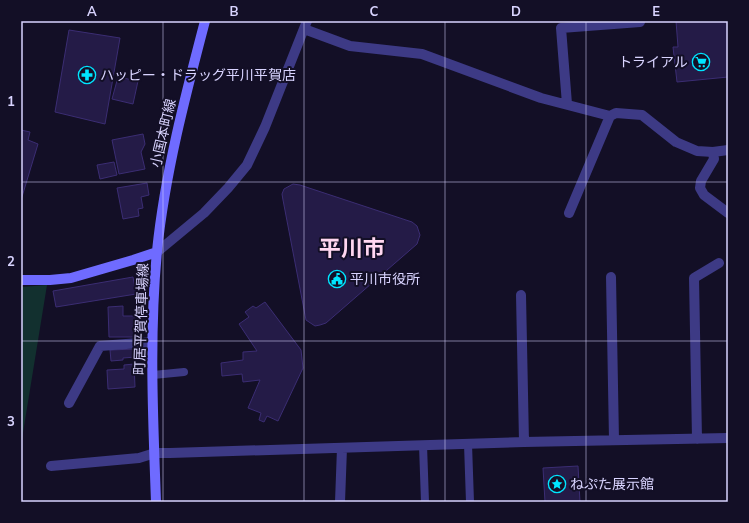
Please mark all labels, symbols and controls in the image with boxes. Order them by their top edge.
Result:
text: A [87,3,97,19]
text: B [230,3,239,19]
text: C [370,3,379,19]
text: D [511,3,521,19]
text: E [652,3,660,19]
supermarket icon: トライアル [691,52,711,72]
place label: トライアル [618,53,688,71]
pharmacy icon: ハッピー・ドラッグ平川平賀店 [77,65,97,85]
place label: ハッピー・ドラッグ平川平賀店 [100,66,296,84]
text: 1 [7,93,15,109]
street label: 小国本町線 [146,97,180,169]
district label: 平川市 [319,234,385,262]
text: 2 [7,253,15,269]
street label: 町居平賀停車場線 [130,263,152,375]
public building icon: 平川市役所 [327,269,347,289]
place label: 平川市役所 [350,270,420,288]
text: 3 [7,413,15,429]
place icon: ねぷた展示館 [547,474,567,494]
place label: ねぷた展示館 [570,475,654,493]

